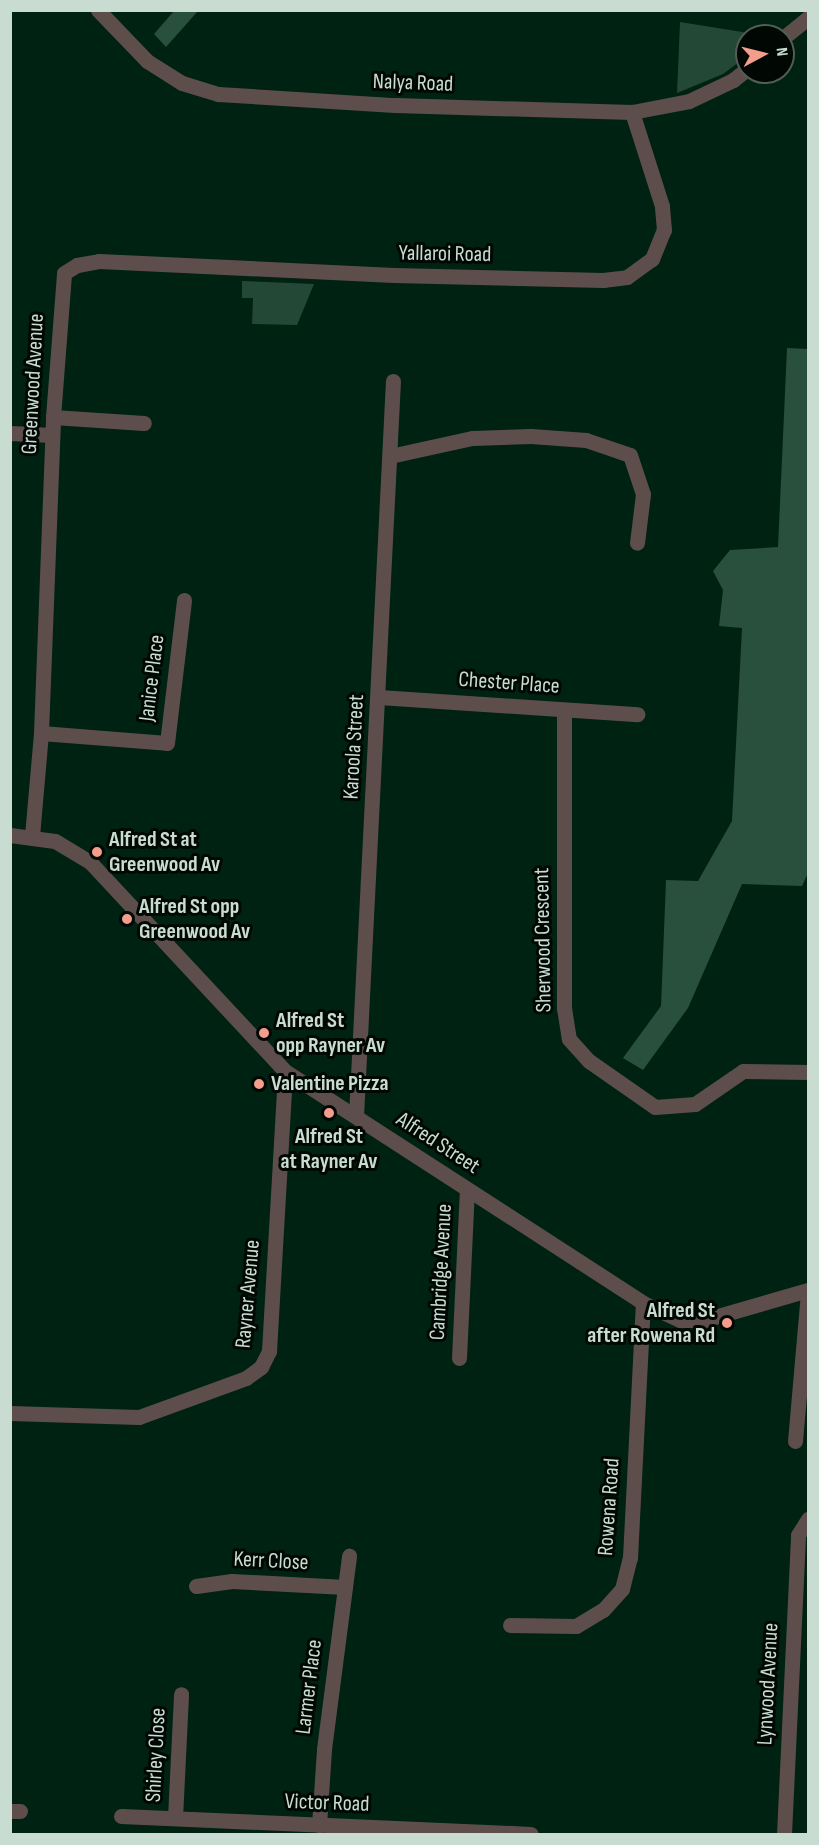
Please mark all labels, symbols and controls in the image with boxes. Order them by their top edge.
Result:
north arrow [735,24,795,84]
text: N [771,47,791,57]
street label: Nalya Road [372,68,454,98]
street label: Yallaroi Road [398,240,492,268]
street label: Greenwood Avenue [16,313,50,455]
street label: Janice Place [134,633,170,723]
street label: Chester Place [457,666,561,700]
street label: Karoola Street [338,694,370,800]
place label: Alfred St at Greenwood Av [109,826,220,878]
marker: Alfred St at Greenwood Av [90,845,104,859]
street label: Sherwood Crescent [529,867,557,1013]
place label: Alfred St opp Greenwood Av [139,893,250,944]
marker: Alfred St opp Greenwood Av [120,912,134,926]
place label: Alfred St opp Rayner Av [276,1007,385,1058]
marker: Alfred St opp Rayner Av [257,1026,271,1040]
place label: Valentine Pizza [271,1071,388,1097]
marker: Valentine Pizza [252,1077,266,1091]
marker: Alfred St at Rayner Av [322,1106,336,1120]
street label: Alfred Street [391,1106,485,1180]
place label: Alfred St at Rayner Av [281,1123,377,1174]
street label: Cambridge Avenue [424,1203,458,1341]
street label: Rayner Avenue [230,1239,266,1349]
place label: Alfred St after Rowena Rd [587,1297,715,1348]
marker: Alfred St after Rowena Rd [720,1316,734,1330]
street label: Rowena Road [592,1457,626,1557]
street label: Kerr Close [233,1546,309,1576]
street label: Lynwood Avenue [752,1622,784,1746]
street label: Larmer Place [290,1638,328,1736]
street label: Shirley Close [140,1707,172,1803]
street label: Victor Road [284,1788,370,1818]

